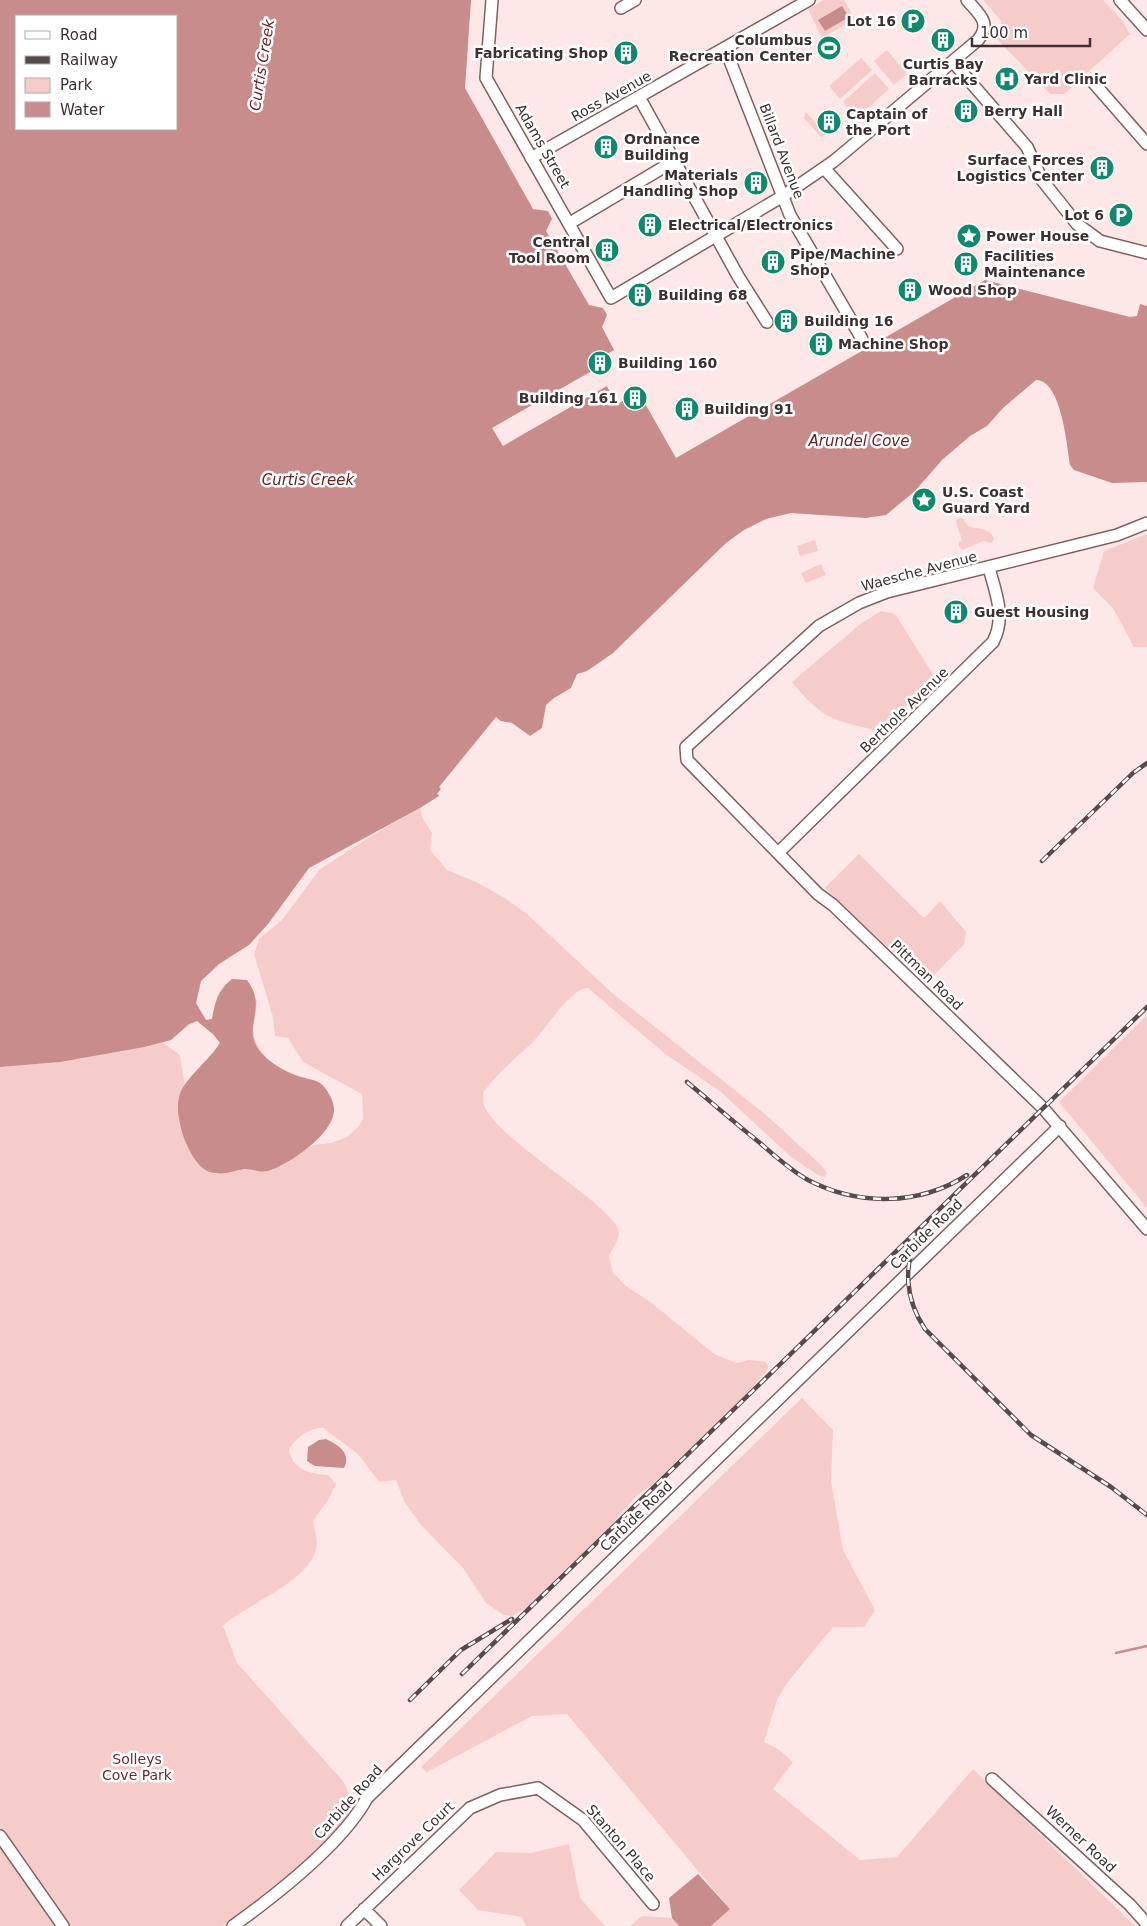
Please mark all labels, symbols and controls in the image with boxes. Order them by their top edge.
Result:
parking icon: Lot 16 [900,8,926,34]
place label: Lot 16 [846,13,896,29]
legend [15,15,178,130]
scale bar [972,15,1090,47]
water label: Curtis Creek [246,17,278,112]
text: 100 m [980,24,1028,42]
text: Road [60,26,98,44]
building icon: Curtis Bay Barracks [930,27,956,53]
place label: Columbus Recreation Center [669,32,812,64]
sports icon: Columbus Recreation Center [816,35,842,61]
building icon: Fabricating Shop [613,40,639,66]
place label: Fabricating Shop [474,45,608,61]
text: Railway [60,51,118,69]
place label: Curtis Bay Barracks [903,56,983,88]
hospital icon: Yard Clinic [994,66,1020,92]
street label: Ross Avenue [568,67,654,125]
place label: Yard Clinic [1023,71,1107,87]
text: Park [60,76,93,94]
building icon: Berry Hall [953,98,979,124]
text: Water [60,101,105,119]
street label: Adams Street [512,101,574,191]
street label: Billard Avenue [756,101,808,201]
place label: Berry Hall [984,103,1063,119]
place label: Captain of the Port [846,106,928,138]
building icon: Captain of the Port [816,109,842,135]
place label: Ordnance Building [624,131,700,163]
building icon: Ordnance Building [593,134,619,160]
place label: Surface Forces Logistics Center [956,152,1084,184]
building icon: Surface Forces Logistics Center [1089,155,1115,181]
place label: Materials Handling Shop [623,167,738,199]
building icon: Materials Handling Shop [743,170,769,196]
parking icon: Lot 6 [1108,202,1134,228]
place label: Lot 6 [1064,207,1104,223]
building icon: Electrical/Electronics [637,212,663,238]
place label: Electrical/Electronics [668,217,833,233]
place icon: Power House [956,223,982,249]
place label: Power House [986,228,1089,244]
place label: Central Tool Room [509,234,590,266]
building icon: Central Tool Room [594,237,620,263]
place label: Pipe/Machine Shop [790,246,896,278]
place label: Facilities Maintenance [984,248,1086,280]
building icon: Pipe/Machine Shop [760,249,786,275]
building icon: Facilities Maintenance [953,251,979,277]
building icon: Wood Shop [897,277,923,303]
building icon: Building 68 [627,282,653,308]
place label: Wood Shop [928,282,1017,298]
place label: Building 68 [658,287,747,303]
building icon: Building 16 [773,308,799,334]
place label: Building 16 [804,313,893,329]
building icon: Machine Shop [808,331,834,357]
place label: Machine Shop [838,336,948,352]
building icon: Building 160 [587,350,613,376]
place label: Building 160 [618,355,717,371]
building icon: Building 161 [622,385,648,411]
place label: Building 161 [519,390,618,406]
building icon: Building 91 [674,396,700,422]
place label: Building 91 [704,401,793,417]
water label: Arundel Cove [808,432,909,450]
water label: Curtis Creek [262,471,356,489]
place label: U.S. Coast Guard Yard [942,484,1030,516]
place icon: U.S. Coast Guard Yard [911,487,937,513]
street label: Waesche Avenue [859,548,979,594]
building icon: Guest Housing [943,599,969,625]
place label: Guest Housing [974,604,1089,620]
street label: Berthole Avenue [857,664,951,756]
street label: Pittman Road [888,937,966,1013]
street label: Carbide Road [887,1196,965,1272]
street label: Carbide Road [597,1478,675,1554]
park label: Solleys Cove Park [102,1751,173,1783]
street label: Carbide Road [311,1762,385,1842]
street label: Hargrove Court [369,1798,458,1884]
street label: Stanton Place [583,1801,659,1885]
street label: Werner Road [1043,1802,1119,1876]

